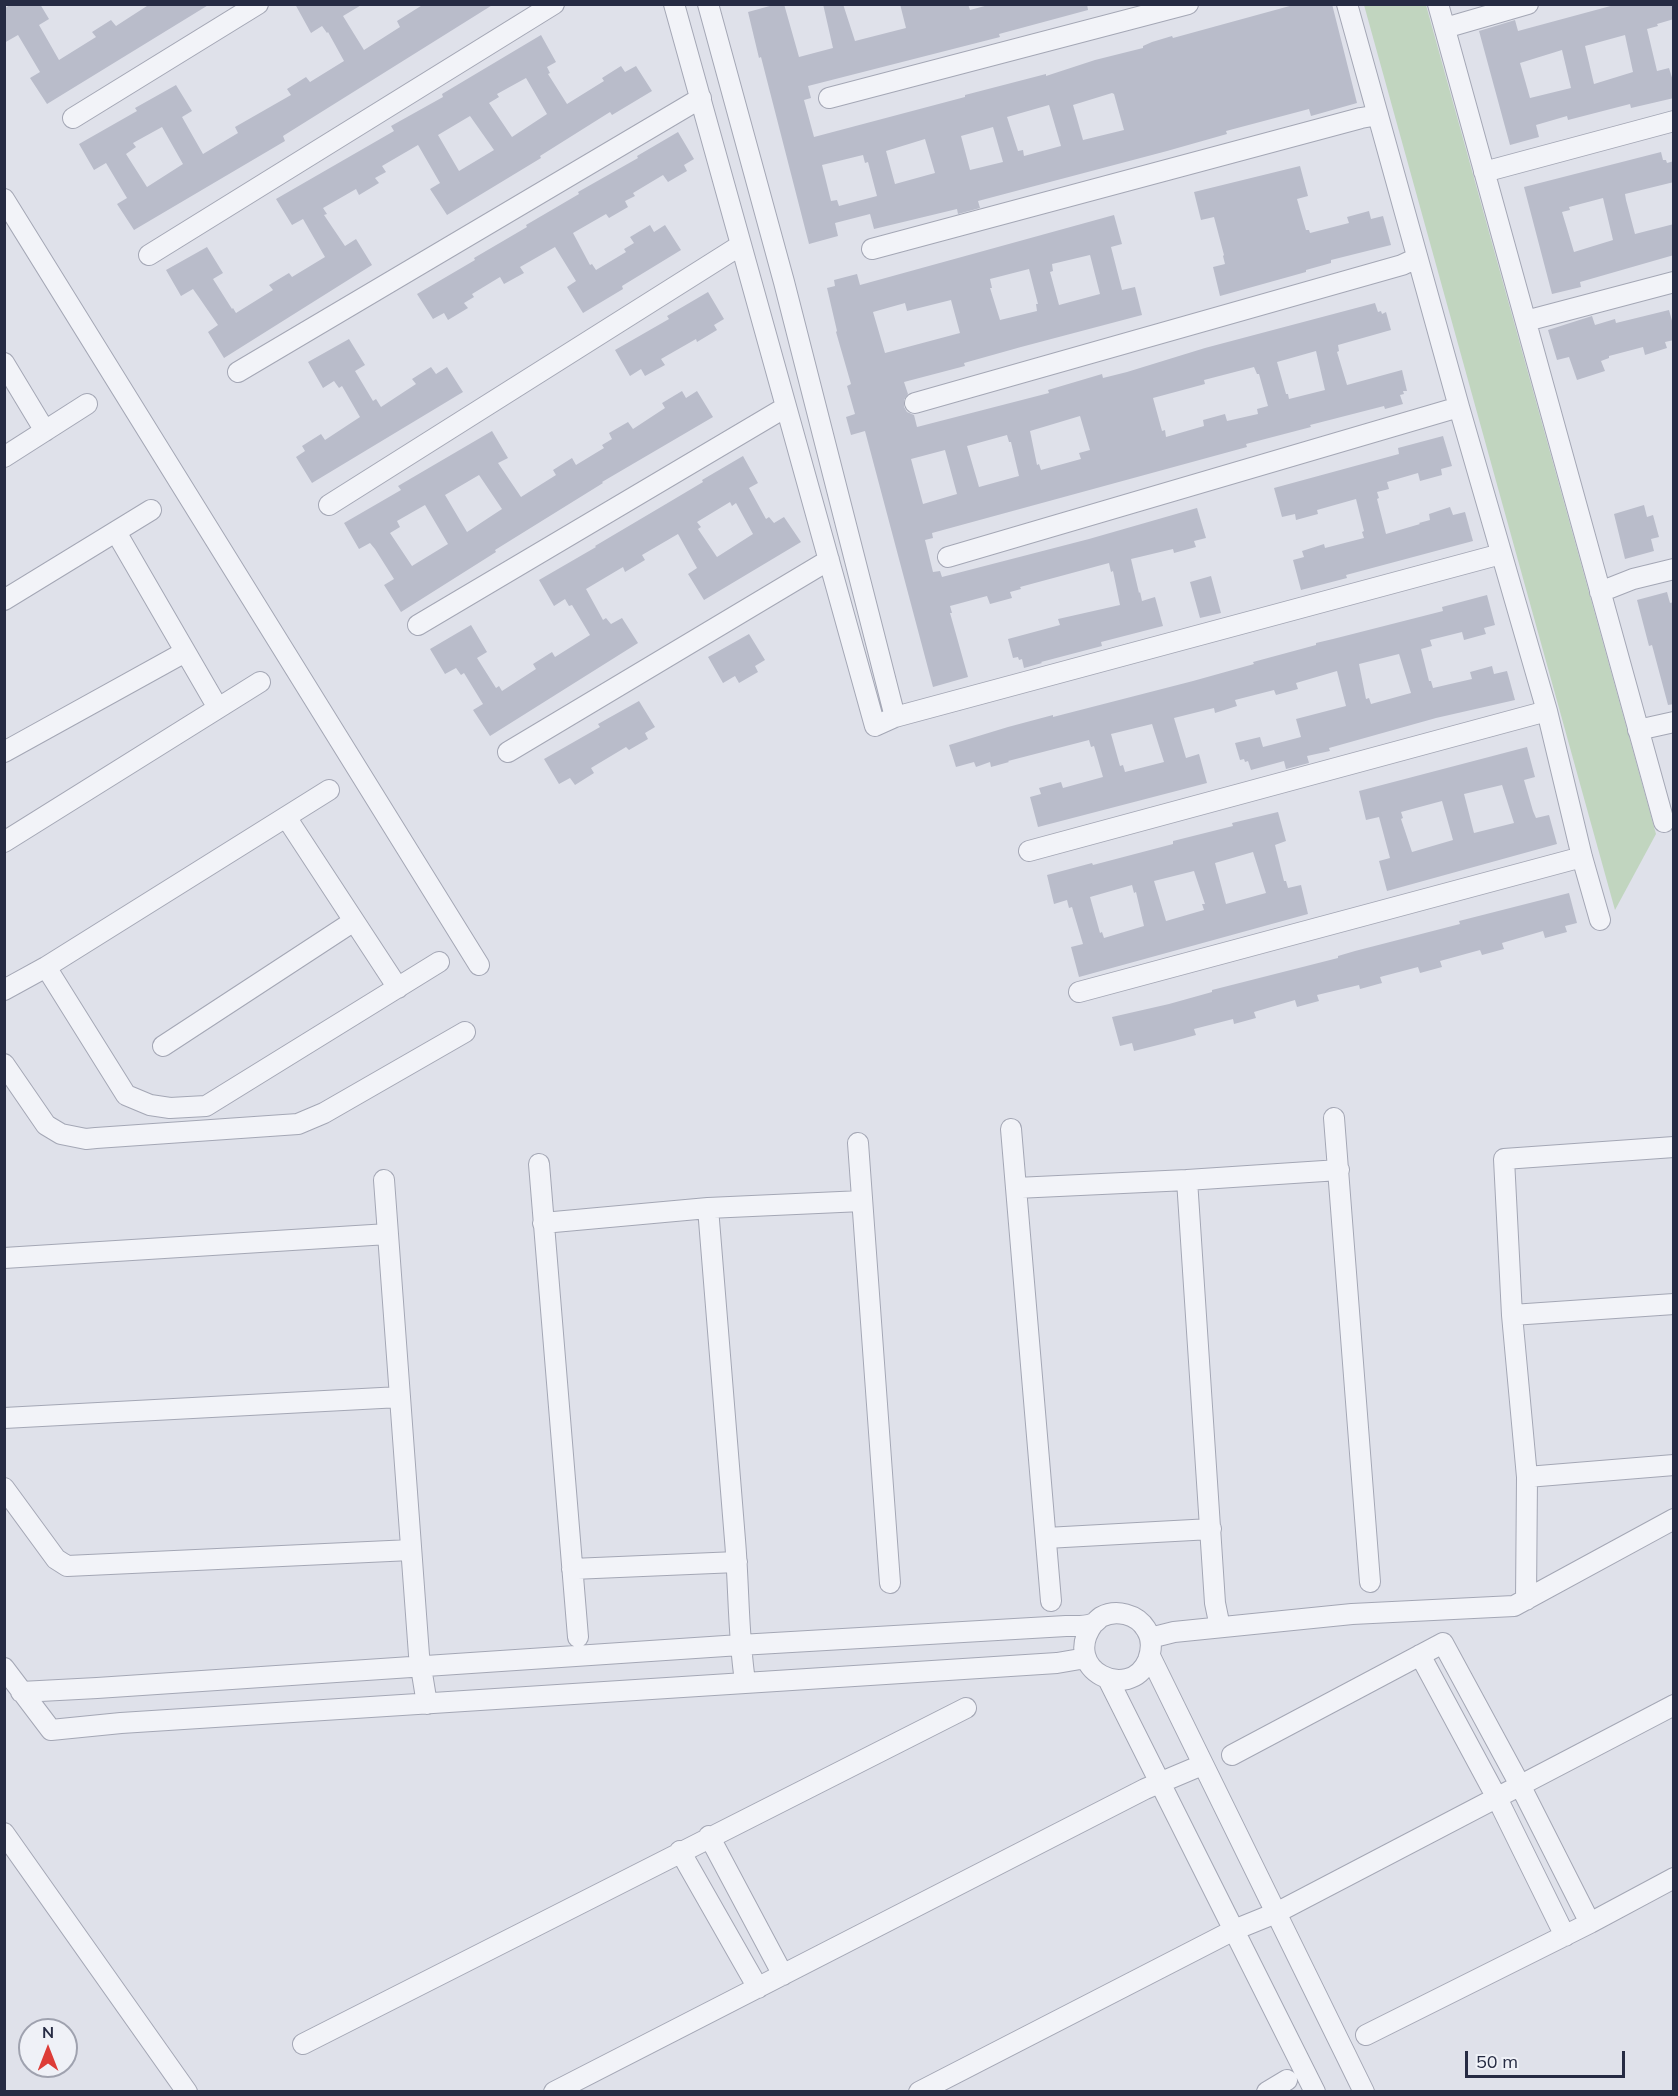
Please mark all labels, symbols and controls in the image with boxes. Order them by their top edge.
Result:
north arrow [18,2018,78,2078]
text: N [42,2022,54,2042]
scale bar [1468,2039,1628,2077]
text: 50 m [1476,2050,1518,2073]

